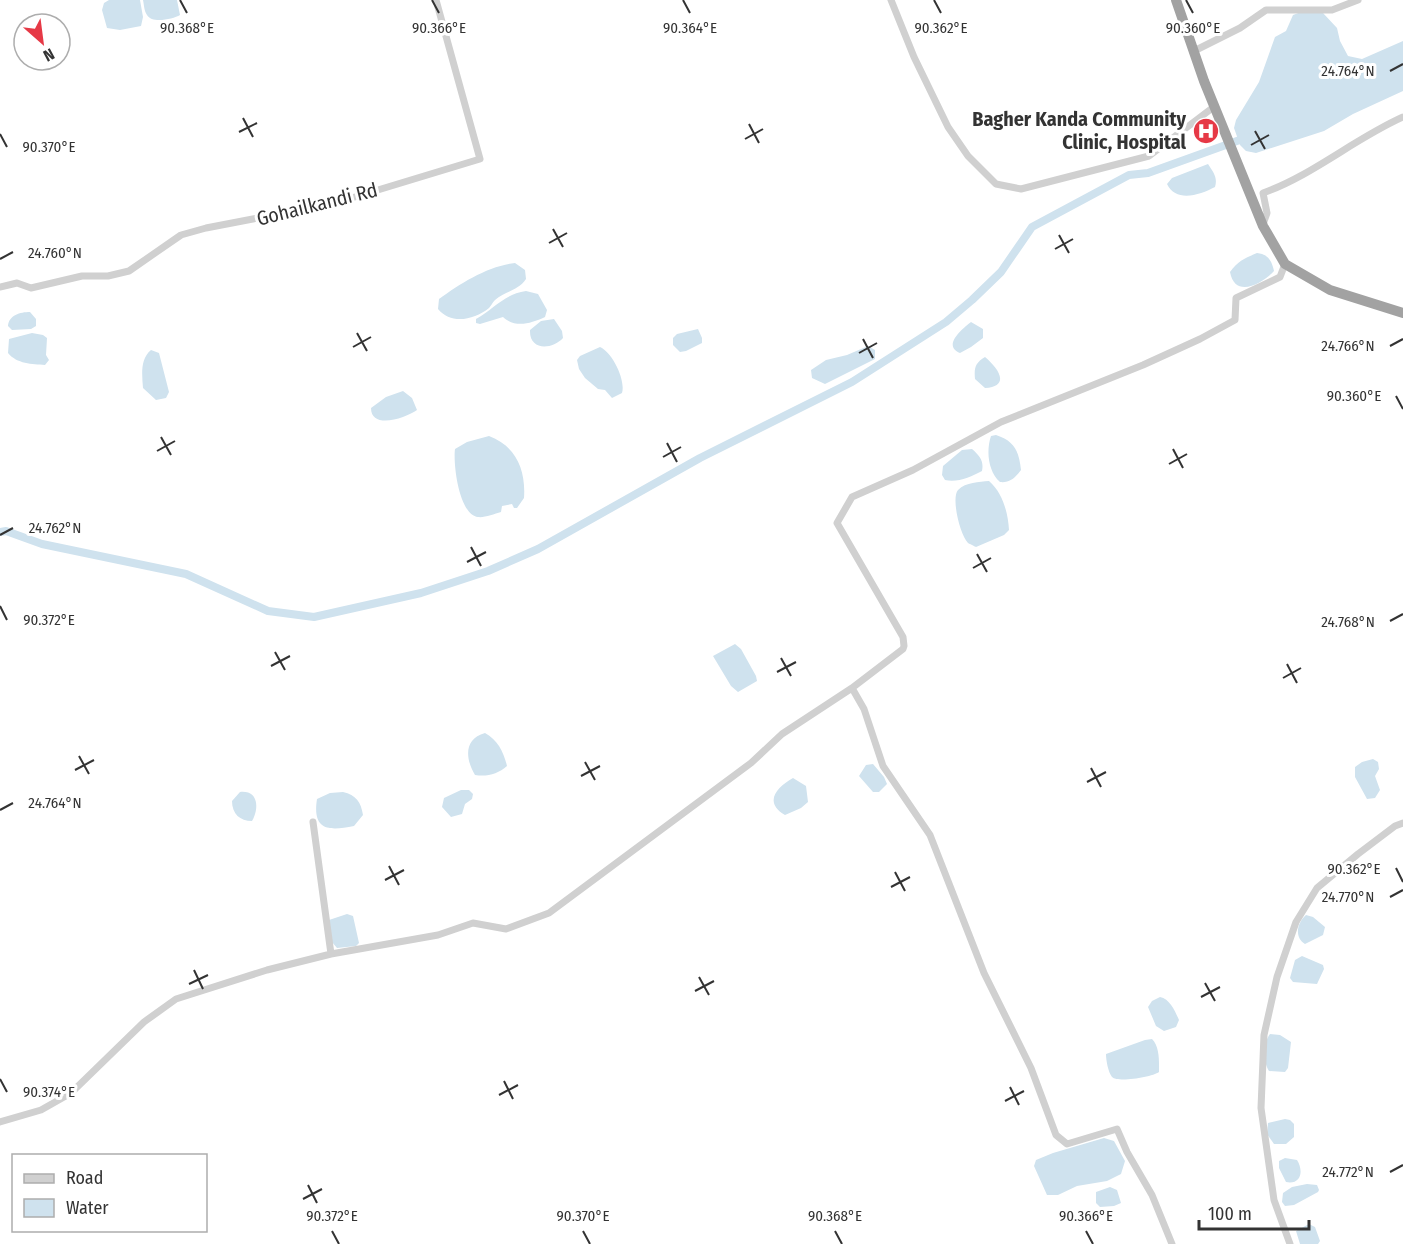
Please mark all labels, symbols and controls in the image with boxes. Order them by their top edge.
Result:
north arrow [12,12,72,72]
text: 90.368°E [160,19,214,37]
text: 90.366°E [412,19,466,37]
text: 90.364°E [663,19,717,37]
text: 90.362°E [914,19,968,37]
text: 90.360°E [1166,19,1220,37]
text: N [40,44,58,65]
text: 24.764°N [1321,62,1375,80]
place label: Bagher Kanda Community Clinic, Hospital [972,107,1187,154]
hospital icon: Bagher Kanda Community Clinic, Hospital [1191,116,1221,146]
text: 90.370°E [23,138,75,156]
street label: Gohailkandi Rd [254,177,380,231]
text: 24.760°N [28,244,82,262]
text: 24.766°N [1321,337,1375,355]
text: 90.360°E [1327,387,1381,405]
text: 24.762°N [29,519,81,537]
text: 90.372°E [23,611,75,629]
text: 24.768°N [1321,613,1375,631]
text: 24.764°N [28,794,82,812]
text: 90.362°E [1327,860,1381,878]
text: 24.770°N [1322,888,1374,906]
text: 90.374°E [23,1083,75,1101]
legend [12,1154,207,1232]
text: 24.772°N [1322,1163,1374,1181]
text: Road [66,1167,103,1189]
scale bar [1199,1193,1308,1231]
text: Water [66,1197,109,1219]
text: 100 m [1208,1203,1252,1225]
text: 90.372°E [306,1207,358,1225]
text: 90.370°E [557,1207,609,1225]
text: 90.368°E [808,1207,862,1225]
text: 90.366°E [1059,1207,1113,1225]

